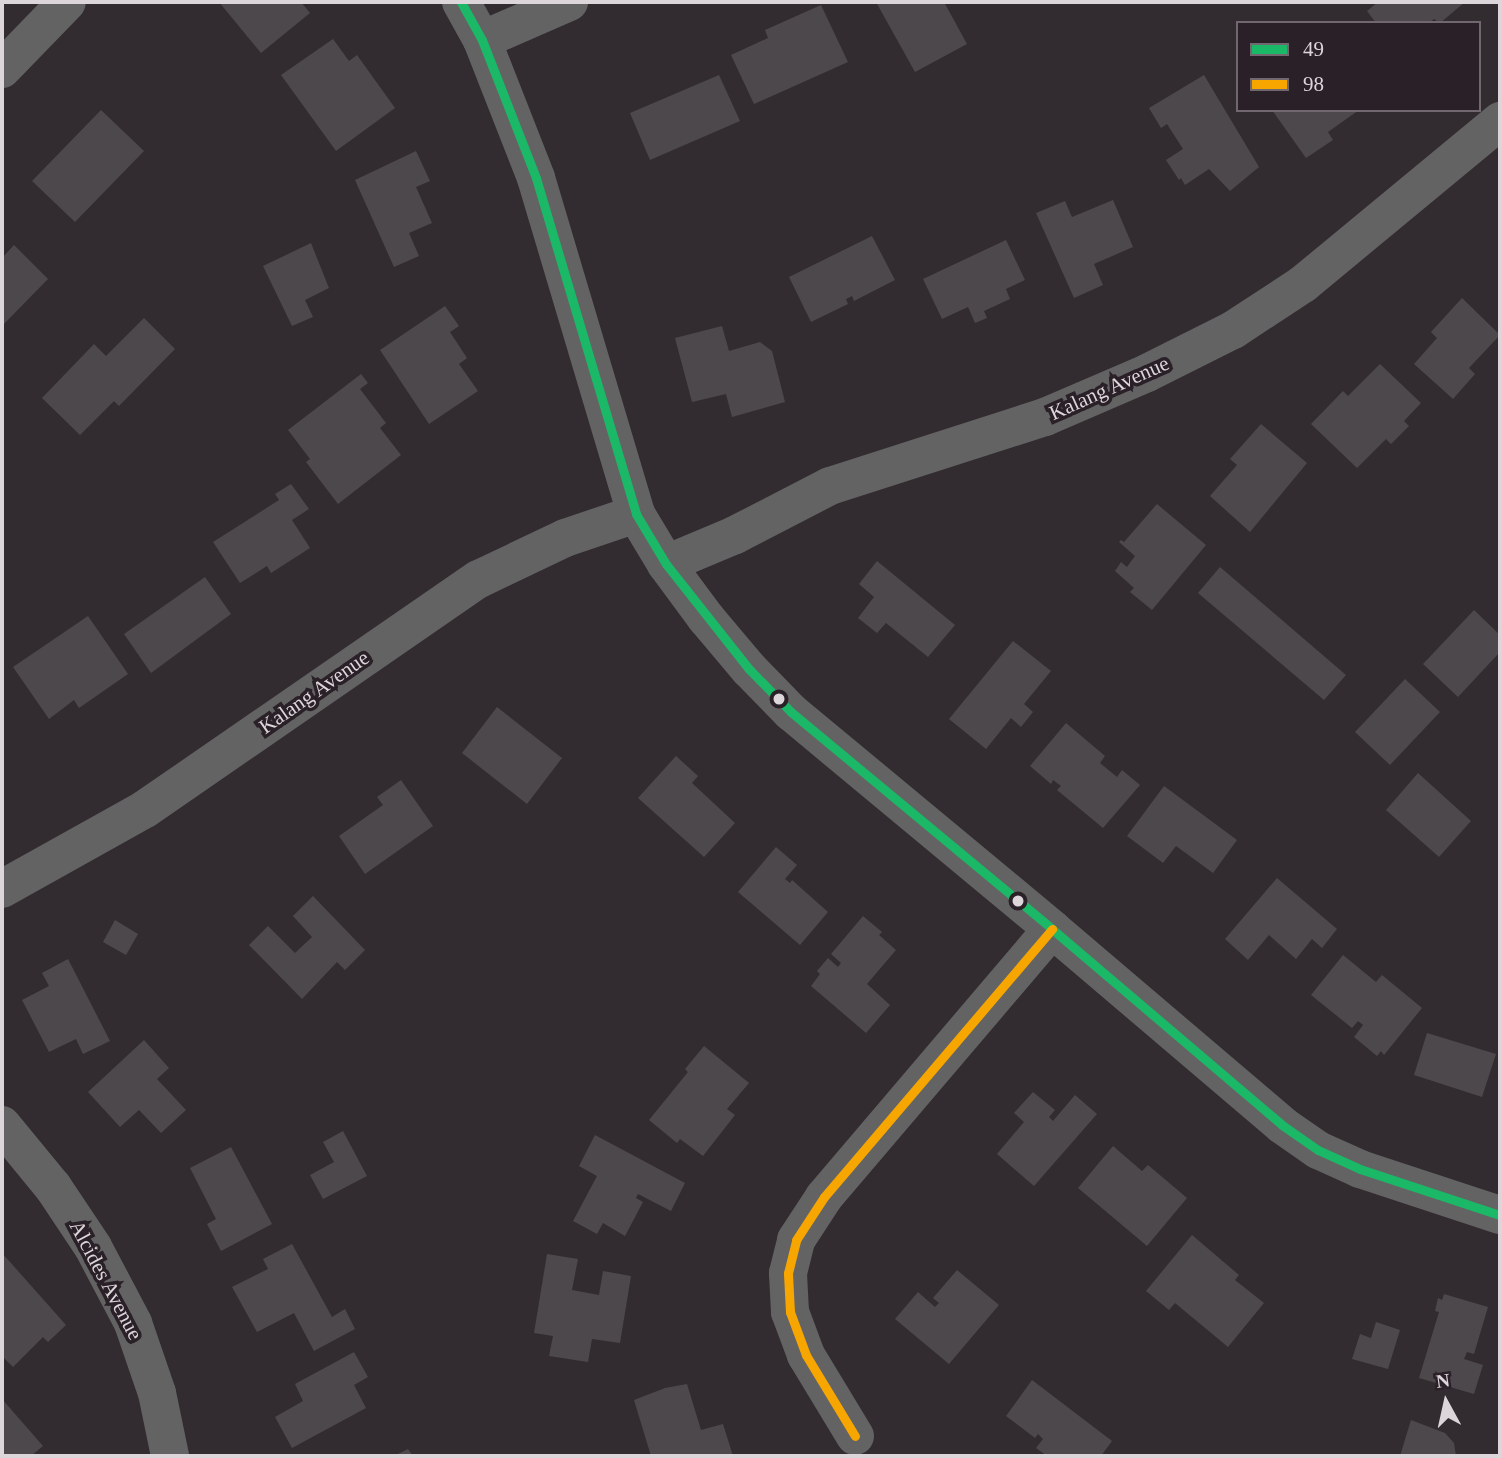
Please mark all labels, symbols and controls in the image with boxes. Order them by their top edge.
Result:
legend [1236,21,1481,112]
text: 49 [1303,37,1324,61]
text: 98 [1303,72,1324,96]
street label: Kalang Avenue [1045,350,1173,426]
street label: Kalang Avenue [254,644,374,740]
unlabelled marker [772,692,786,706]
unlabelled marker [1011,894,1025,908]
street label: Alcides Avenue [64,1215,148,1345]
north arrow [1411,1367,1481,1437]
text: N [1435,1369,1451,1392]

